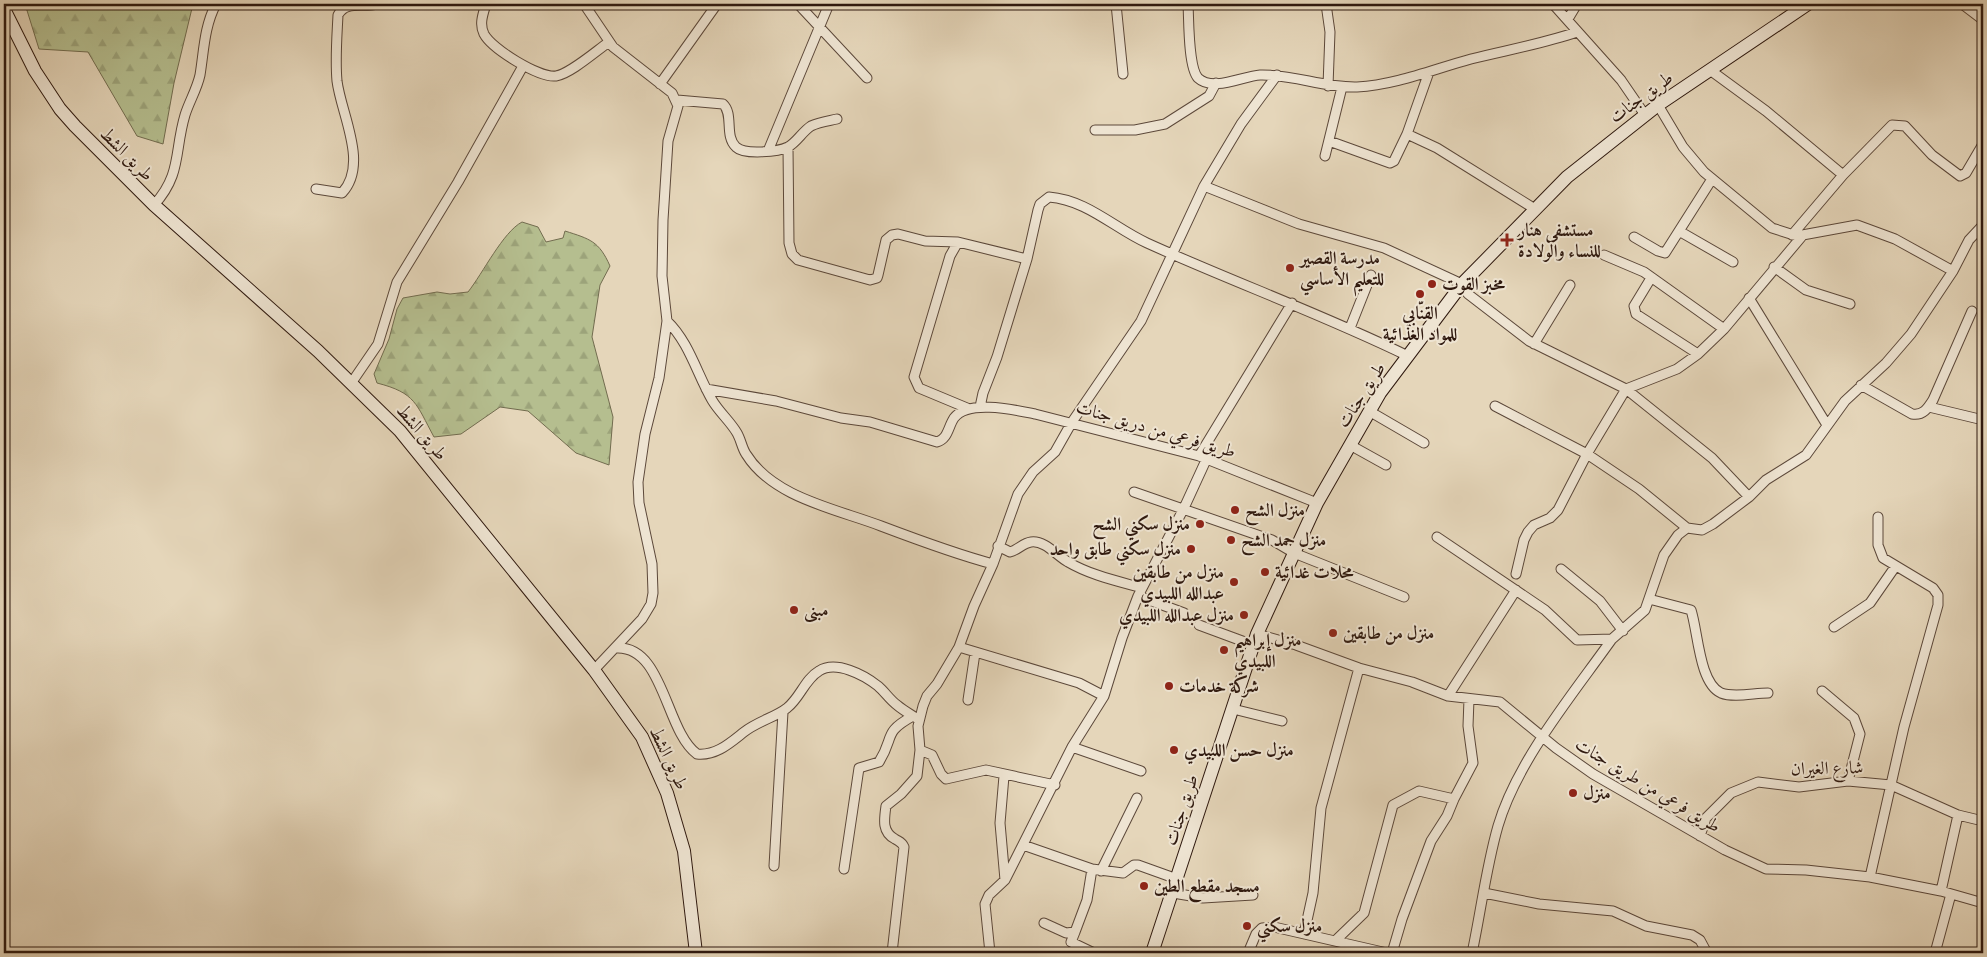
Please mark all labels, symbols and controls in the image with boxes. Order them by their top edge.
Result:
street label: طريق جنات [1605,66,1679,130]
street label: طريق الشط [93,122,159,188]
place label: مستشفى هنار للنساء والولادة [1516,219,1601,265]
marker: مستشفى هنار للنساء والولادة [1500,233,1514,247]
place label: مدرسة القصير للتعليم الأساسي [1298,247,1384,297]
marker: مدرسة القصير للتعليم الأساسي [1284,262,1296,274]
place label: مخبز القوت [1442,273,1506,298]
marker: مخبز القوت [1426,278,1438,290]
marker: القنّابي للمواد الغذائية [1414,288,1426,300]
place label: القنّابي للمواد الغذائية [1383,301,1458,348]
street label: طريق جنات [1332,358,1393,433]
street label: طريق فرعي من دريق جنات [1073,396,1238,466]
street label: طريق الشط [389,399,452,467]
place label: منزل الشح [1245,499,1305,526]
marker: منزل الشح [1229,504,1241,516]
place label: منزل سكني الشح [1092,513,1190,541]
marker: منزل سكني الشح [1194,518,1206,530]
place label: منزل حمد الشح [1241,529,1326,556]
marker: منزل حمد الشح [1225,534,1237,546]
place label: منزل سكني طابق واحد [1049,538,1181,566]
marker: منزل سكني طابق واحد [1185,543,1197,555]
place label: منزل من طابقين عبدالله اللبيدي [1133,561,1224,608]
place label: محلات غدائية [1275,561,1354,586]
marker: محلات غدائية [1259,566,1271,578]
marker: منزل من طابقين عبدالله اللبيدي [1228,576,1240,588]
place label: مبنى [804,599,829,624]
marker: مبنى [788,604,800,616]
place label: منزل عبدالله اللبيدي [1119,604,1234,630]
marker: منزل عبدالله اللبيدي [1238,609,1250,621]
place label: منزل من طابقين [1343,622,1434,647]
marker: منزل من طابقين [1327,627,1339,639]
place label: منزل إبراهيم اللبيدي [1234,629,1302,676]
marker: منزل إبراهيم اللبيدي [1218,644,1230,656]
place label: شركة خدمات [1179,675,1259,700]
marker: شركة خدمات [1163,680,1175,692]
street label: طريق الشط [642,723,693,794]
street label: طريق فرعي من طريق جنات [1569,733,1725,841]
place label: منزل حسن اللبيدي [1184,739,1294,765]
marker: منزل حسن اللبيدي [1168,744,1180,756]
street label: شارع الغيران [1791,756,1864,784]
street label: طريق جنات [1159,772,1206,849]
place label: منزل [1583,782,1611,807]
marker: منزل [1567,787,1579,799]
place label: مسجد مقطع الطين [1154,875,1260,903]
marker: مسجد مقطع الطين [1138,880,1150,892]
place label: منزل سكني [1257,915,1322,943]
marker: منزل سكني [1241,920,1253,932]

